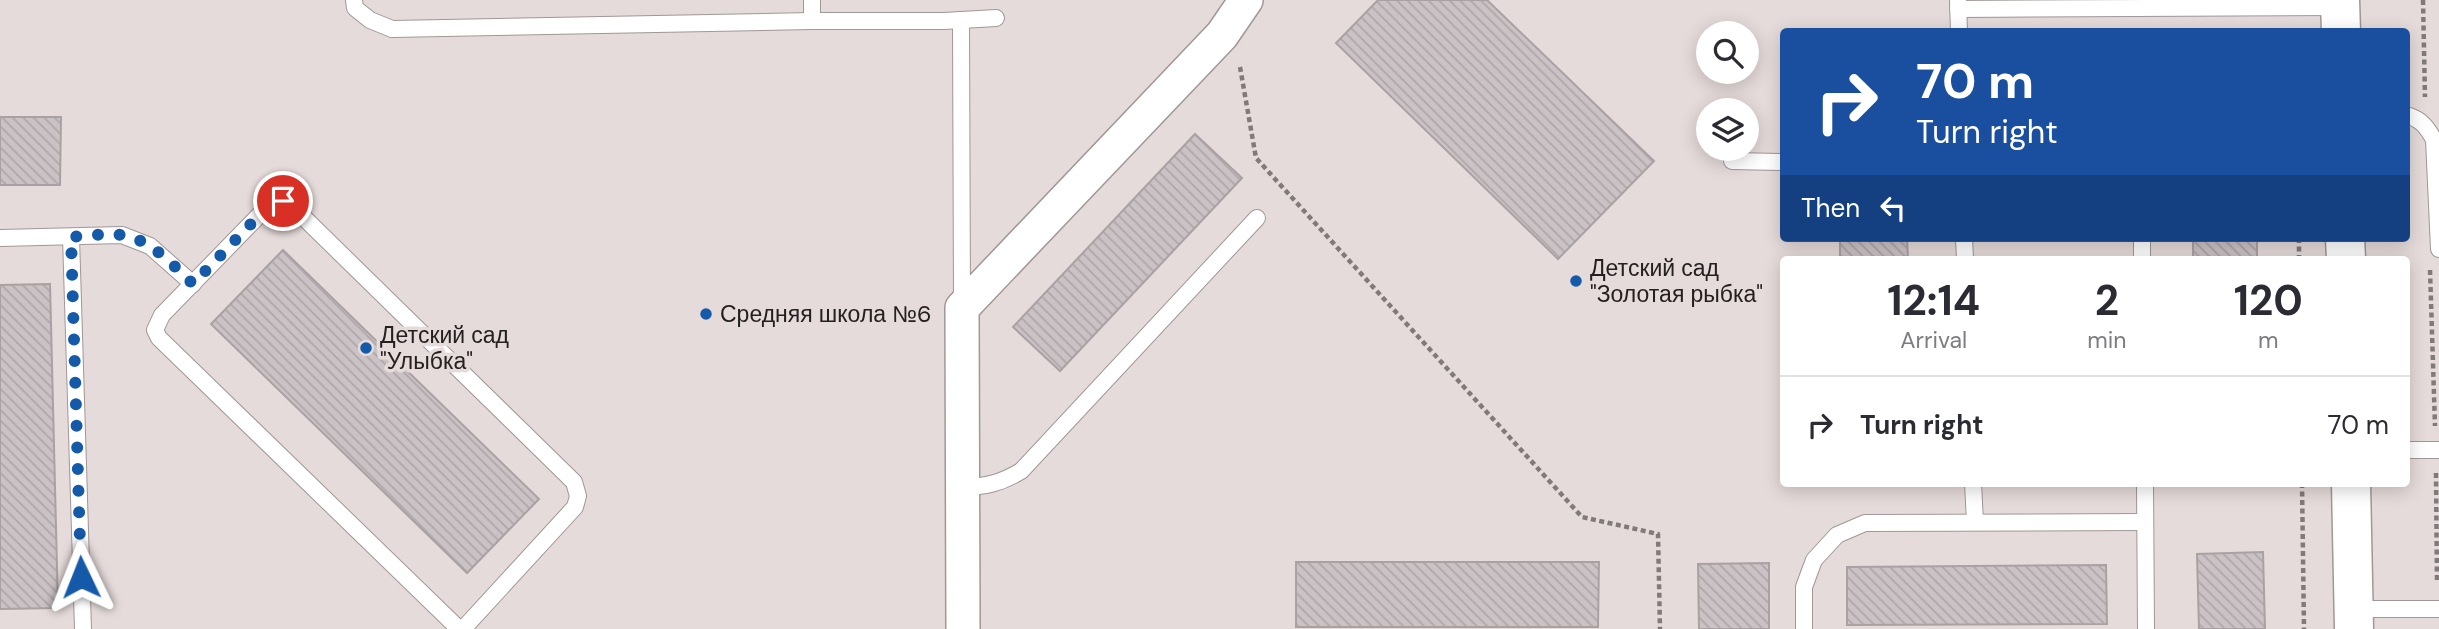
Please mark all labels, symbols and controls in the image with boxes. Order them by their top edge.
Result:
map controls [1696,21,1759,161]
button: search [1696,21,1759,84]
text: 70 m [1916,49,2034,113]
icon: right [1801,56,1892,147]
button: layers [1696,98,1759,161]
text: Turn right [1916,111,2058,153]
pin [253,171,313,231]
icon: arrive [264,182,302,220]
icon: left [1874,189,1912,227]
text: Then [1801,191,1860,225]
place label: Детский сад "Золотая рыбка" [1590,253,1763,309]
marker: Детский сад "Золотая рыбка" [1568,273,1584,289]
text: 12:14 [1887,273,1980,328]
text: 2 [2095,273,2119,328]
text: 120 [2234,273,2303,328]
place label: Средняя школа №6 [720,299,931,329]
marker: Средняя школа №6 [698,306,714,322]
place label: Детский сад "Улыбка" [380,320,510,376]
text: Arrival [1900,325,1967,355]
text: min [2087,325,2127,355]
text: m [2258,325,2279,355]
marker: Детский сад "Улыбка" [358,340,374,356]
icon: right [1801,406,1839,444]
text: Turn right [1860,408,1984,442]
text: 70 m [2328,408,2389,442]
position arrow [44,540,118,614]

